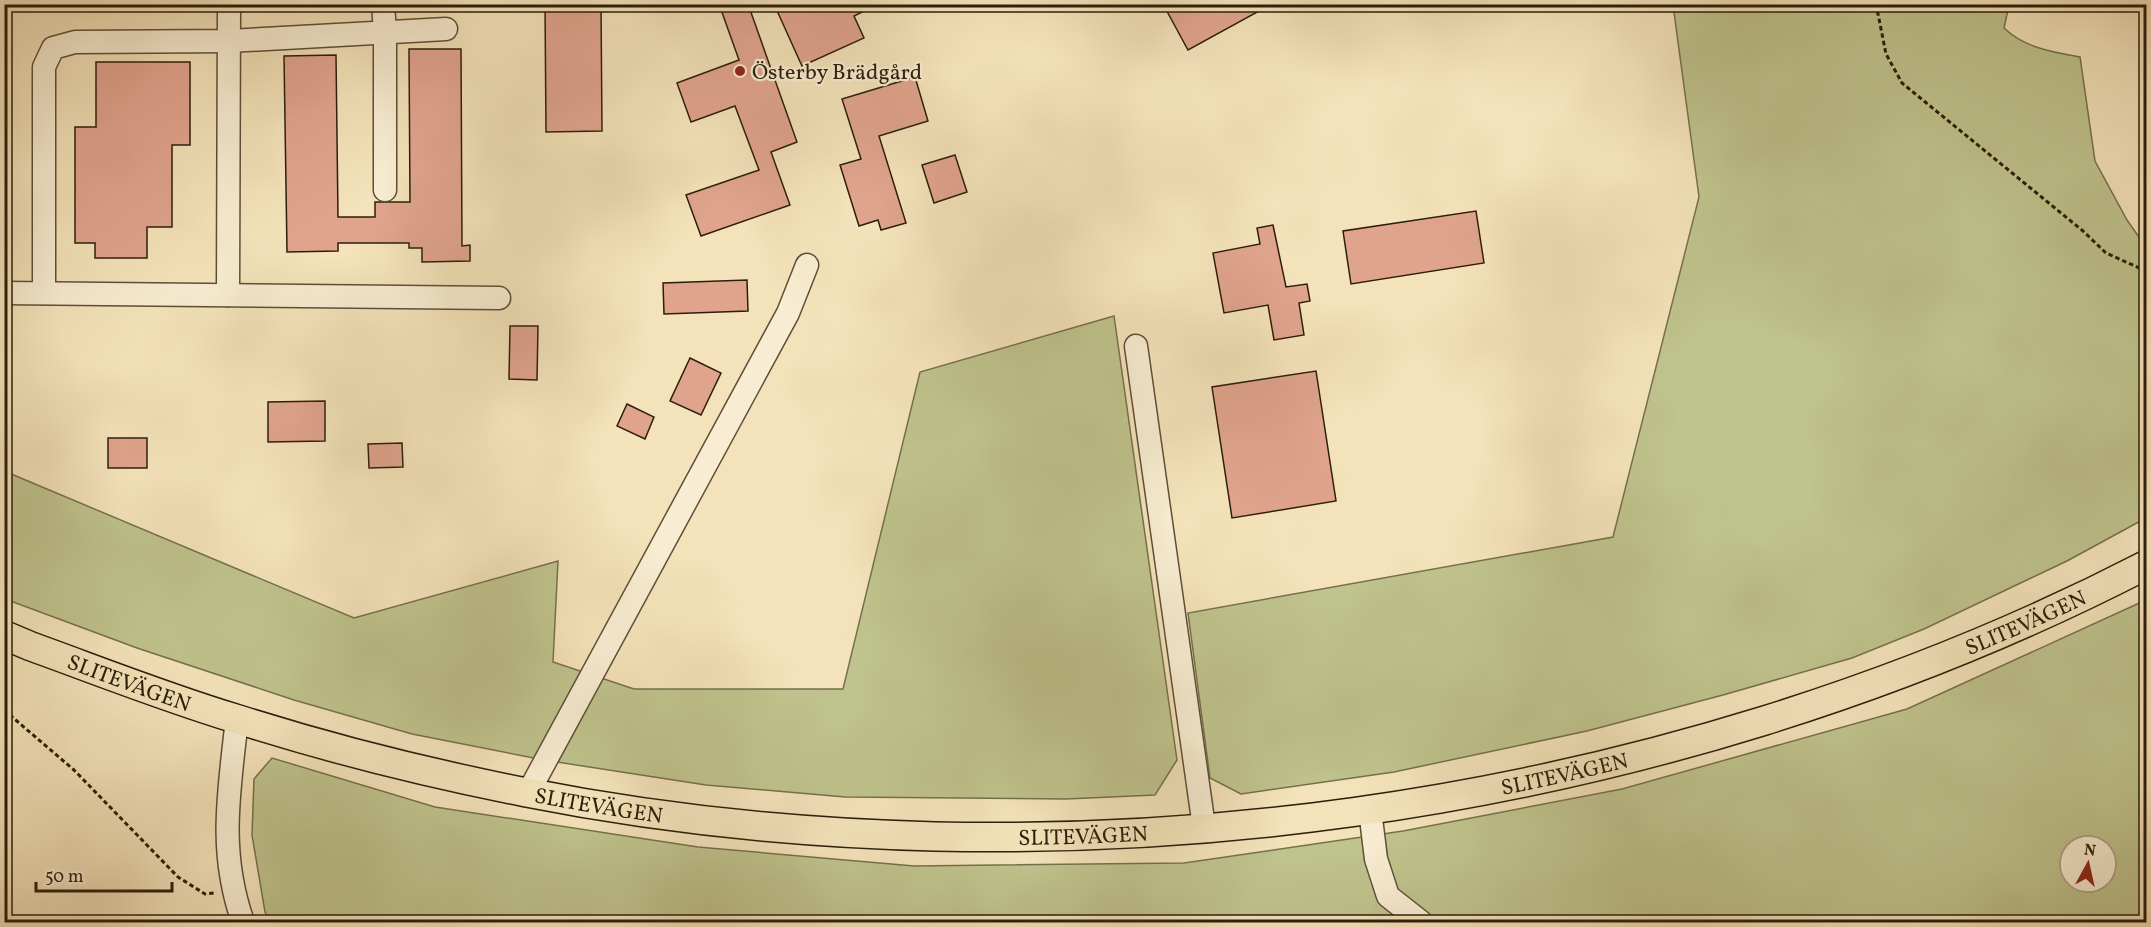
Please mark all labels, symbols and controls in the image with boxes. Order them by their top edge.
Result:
place label: Österby Brädgård [752,58,922,89]
marker: Österby Brädgård [733,64,747,78]
street label: SLITEVÄGEN [1961,584,2092,665]
street label: SLITEVÄGEN [62,648,195,721]
street label: SLITEVÄGEN [1498,746,1632,805]
street label: SLITEVÄGEN [532,781,665,833]
street label: SLITEVÄGEN [1018,820,1149,855]
north arrow [2058,834,2118,894]
text: N [2083,839,2097,863]
scale bar [36,855,172,893]
text: 50 m [45,865,84,890]

